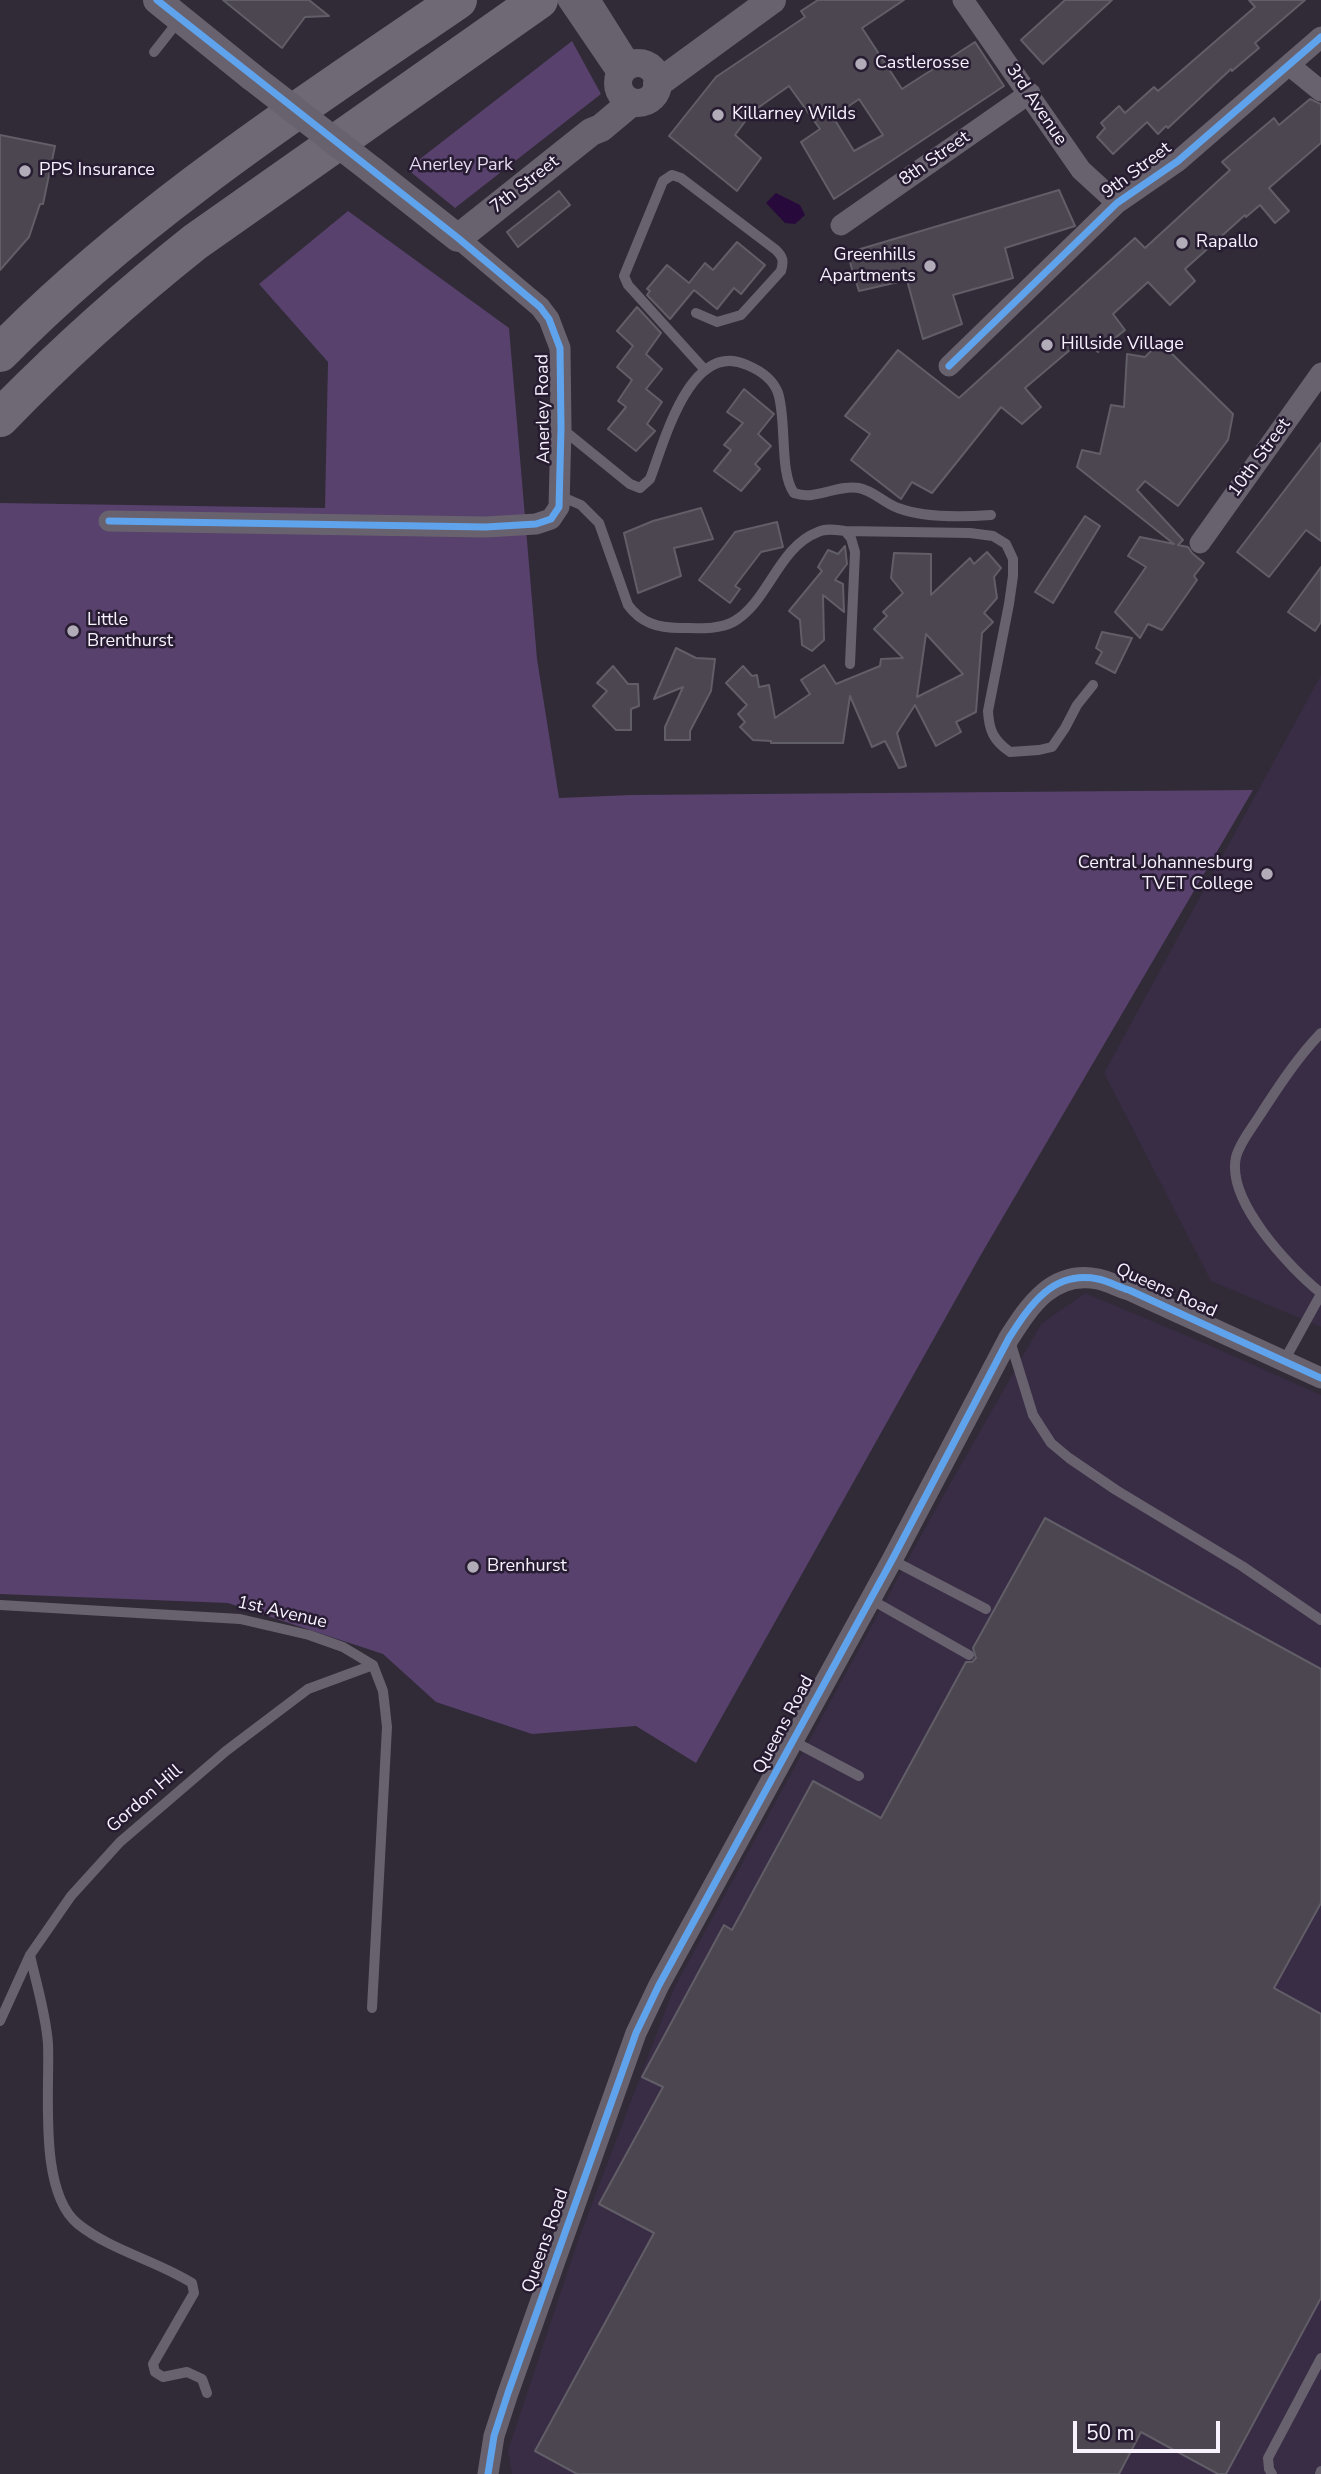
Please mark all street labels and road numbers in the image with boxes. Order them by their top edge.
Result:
street label: 3rd Avenue [1001,60,1071,150]
street label: 8th Street [896,127,974,191]
street label: 9th Street [1098,138,1176,204]
street label: 7th Street [486,152,564,218]
street label: Anerley Road [532,354,556,464]
street label: 10th Street [1224,414,1296,502]
street label: Queens Road [1112,1259,1220,1323]
street label: 1st Avenue [235,1592,329,1634]
street label: Queens Road [749,1672,819,1778]
street label: Gordon Hill [103,1760,187,1838]
street label: Queens Road [518,2186,574,2296]

